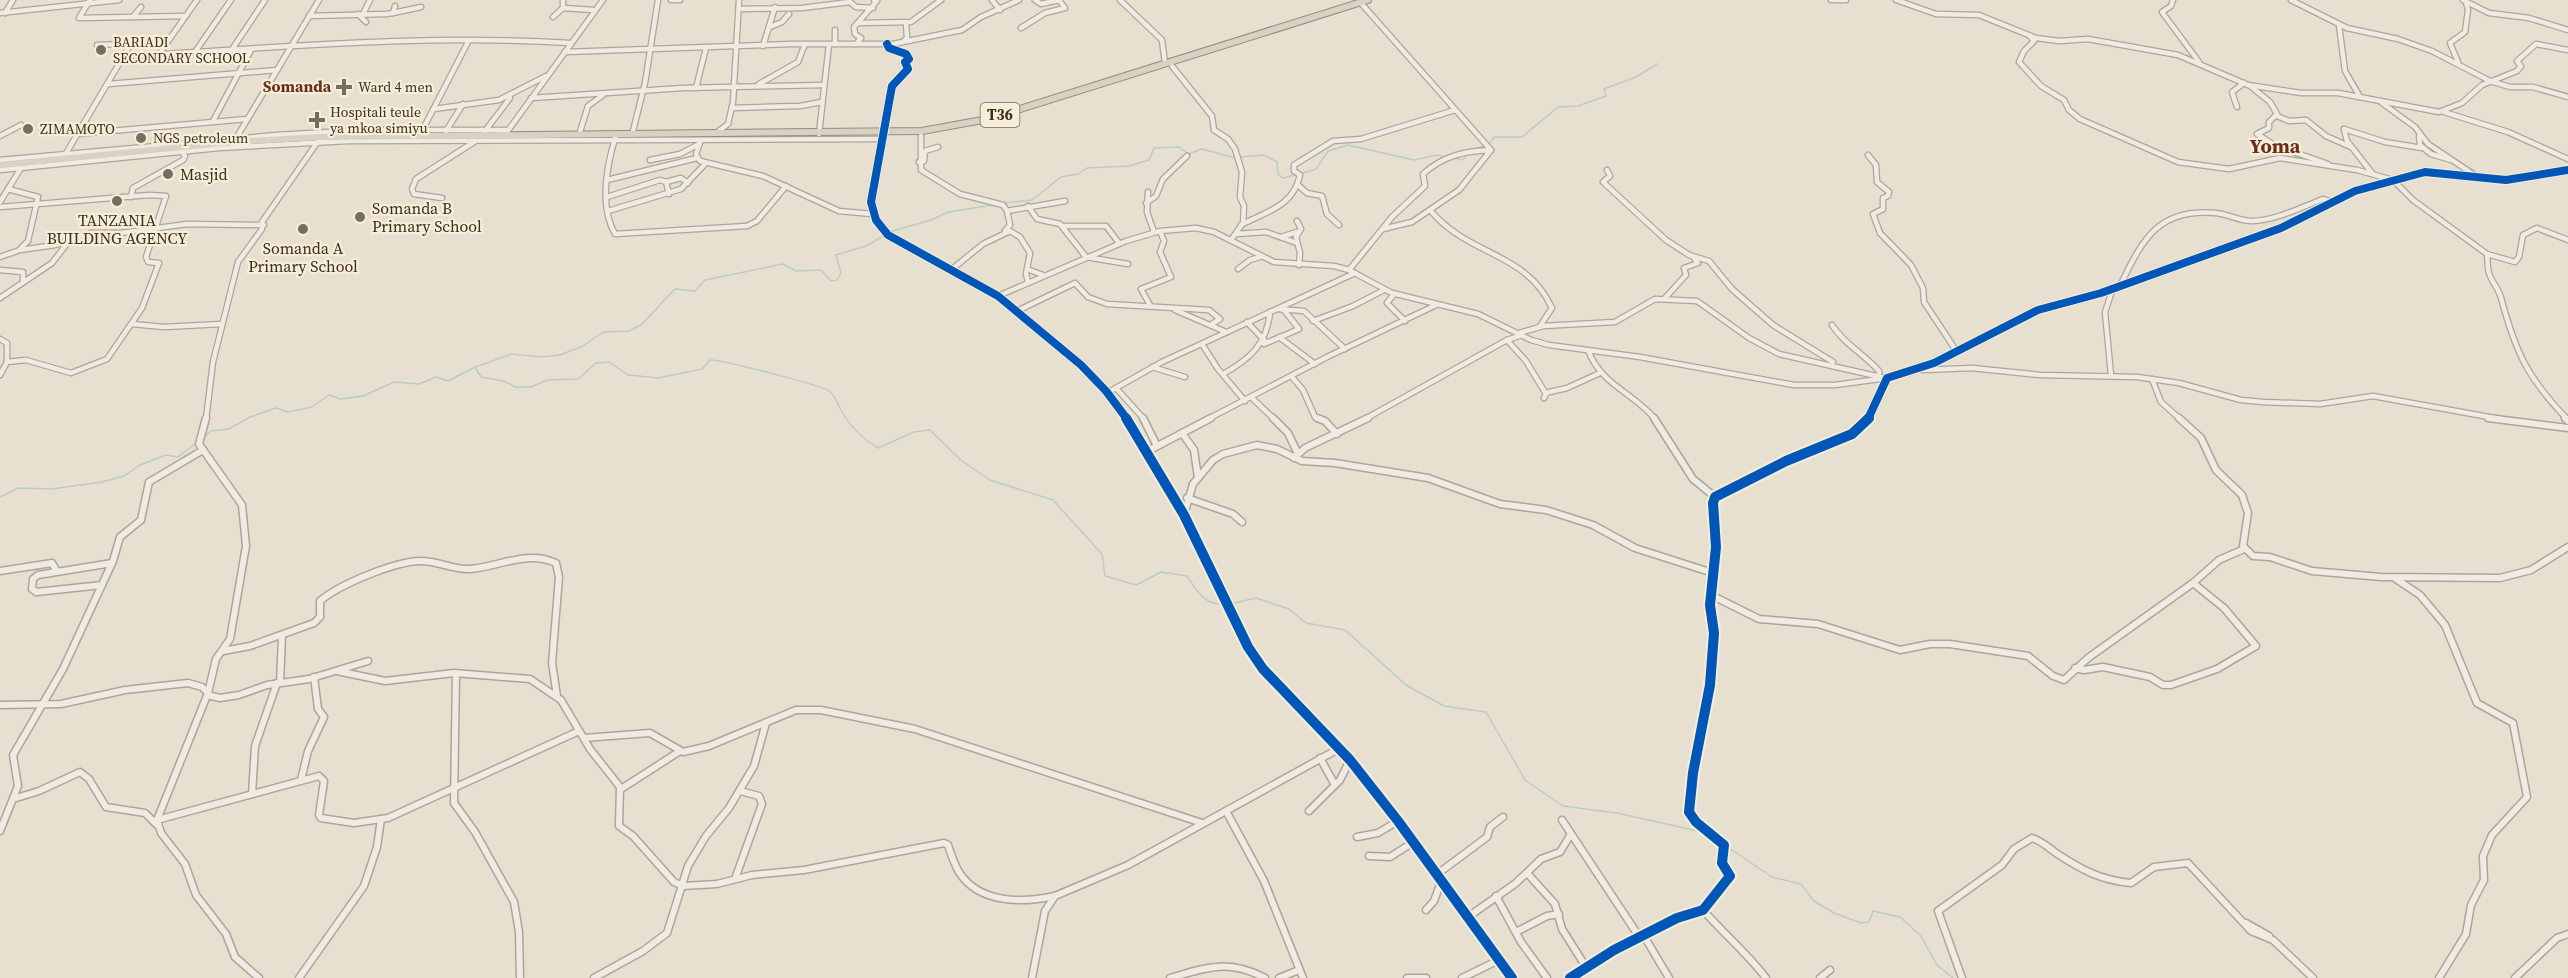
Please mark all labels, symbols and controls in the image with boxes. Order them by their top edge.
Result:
place label: BARIADI SECONDARY SCHOOL [113,32,250,68]
marker: BARIADI SECONDARY SCHOOL [94,43,108,57]
district label: Somanda [263,75,332,97]
place label: Ward 4 men [358,77,434,97]
marker: Ward 4 men [335,78,353,96]
place label: Hospitali teule ya mkoa simiyu [330,102,428,138]
road number: T36 [980,103,1020,127]
marker: Hospitali teule ya mkoa simiyu [308,111,326,129]
place label: ZIMAMOTO [40,119,115,139]
marker: ZIMAMOTO [21,122,35,136]
place label: NGS petroleum [153,128,249,148]
marker: NGS petroleum [134,131,148,145]
district label: Yoma [2250,132,2301,160]
place label: Masjid [180,163,227,185]
marker: Masjid [161,167,175,181]
marker: TANZANIA BUILDING AGENCY [110,194,124,208]
place label: Somanda B Primary School [372,197,482,237]
place label: TANZANIA BUILDING AGENCY [47,209,187,249]
marker: Somanda B Primary School [353,210,367,224]
marker: Somanda A Primary School [296,222,310,236]
place label: Somanda A Primary School [248,237,358,277]

